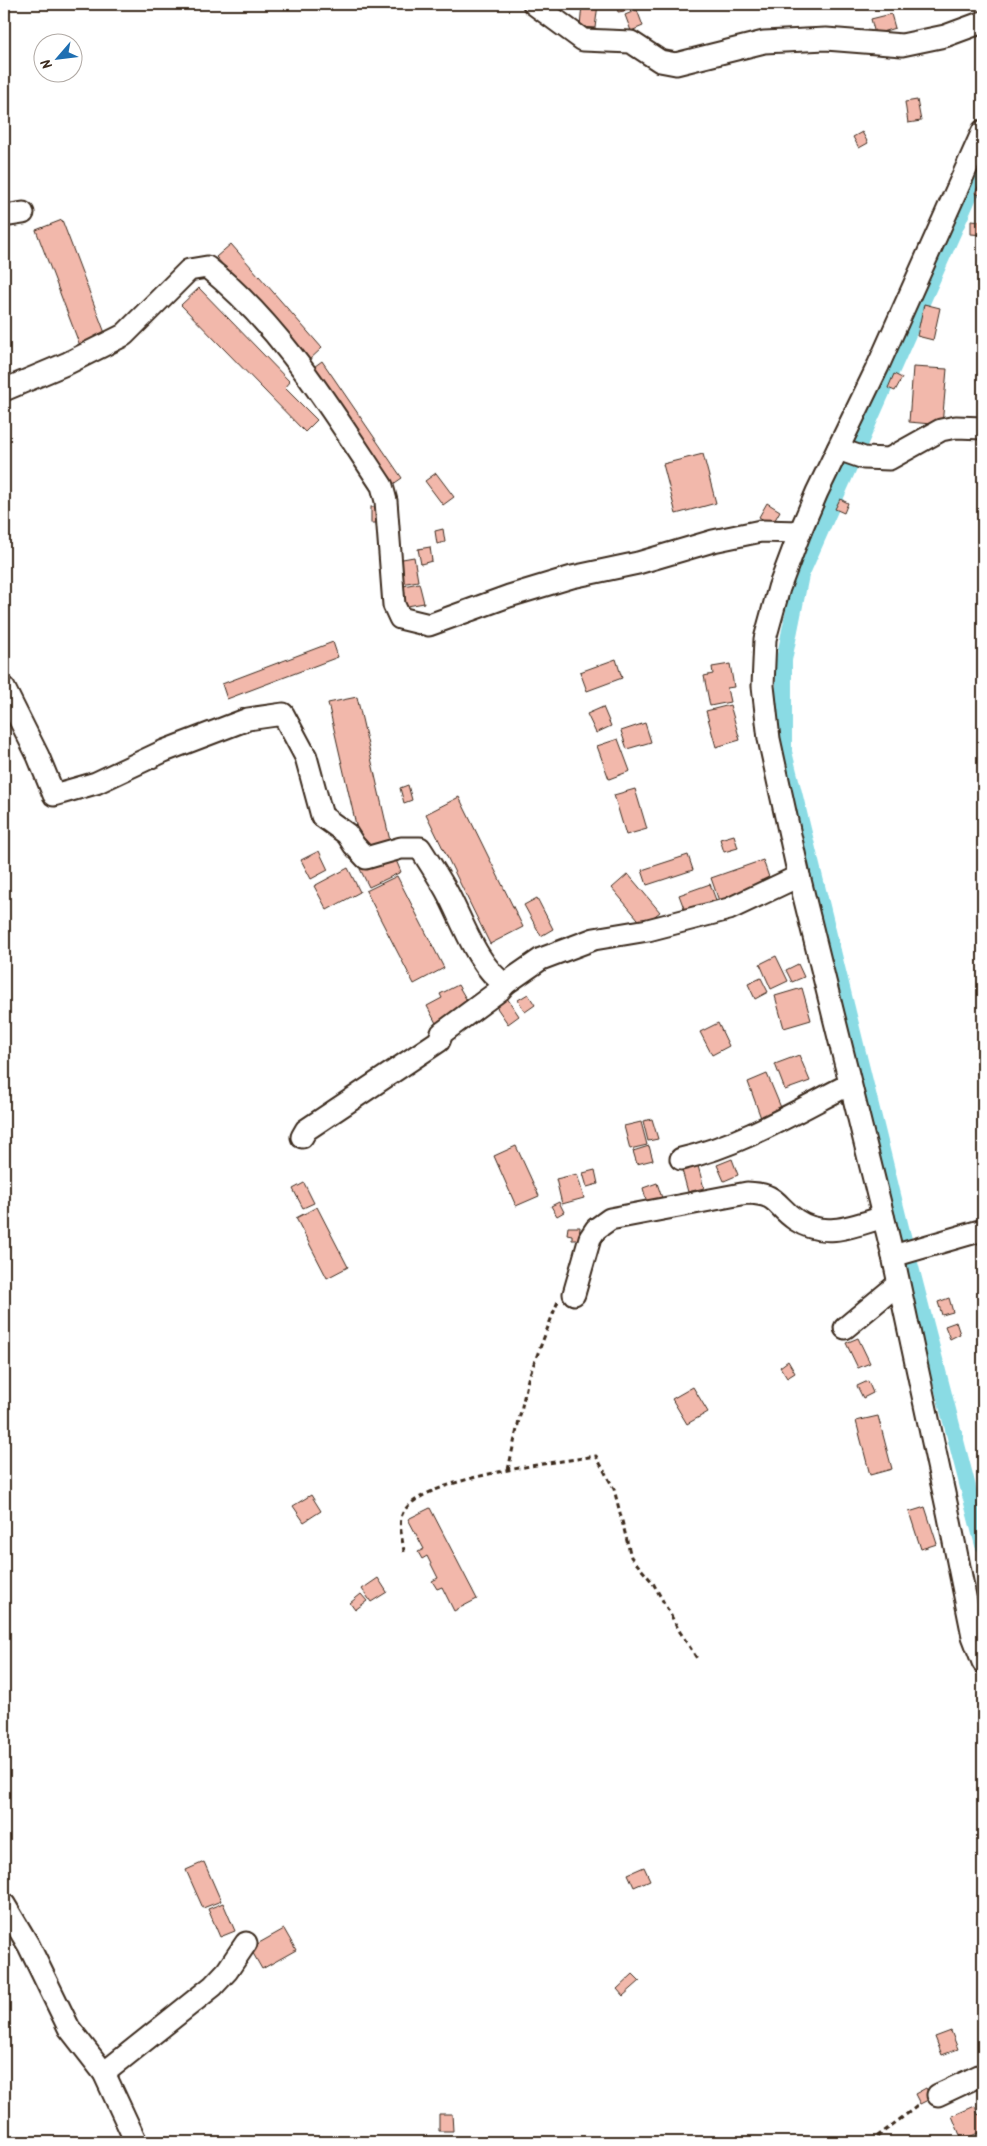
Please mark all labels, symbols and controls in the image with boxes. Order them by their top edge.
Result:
north arrow [32,32,82,82]
text: N [36,54,59,73]

